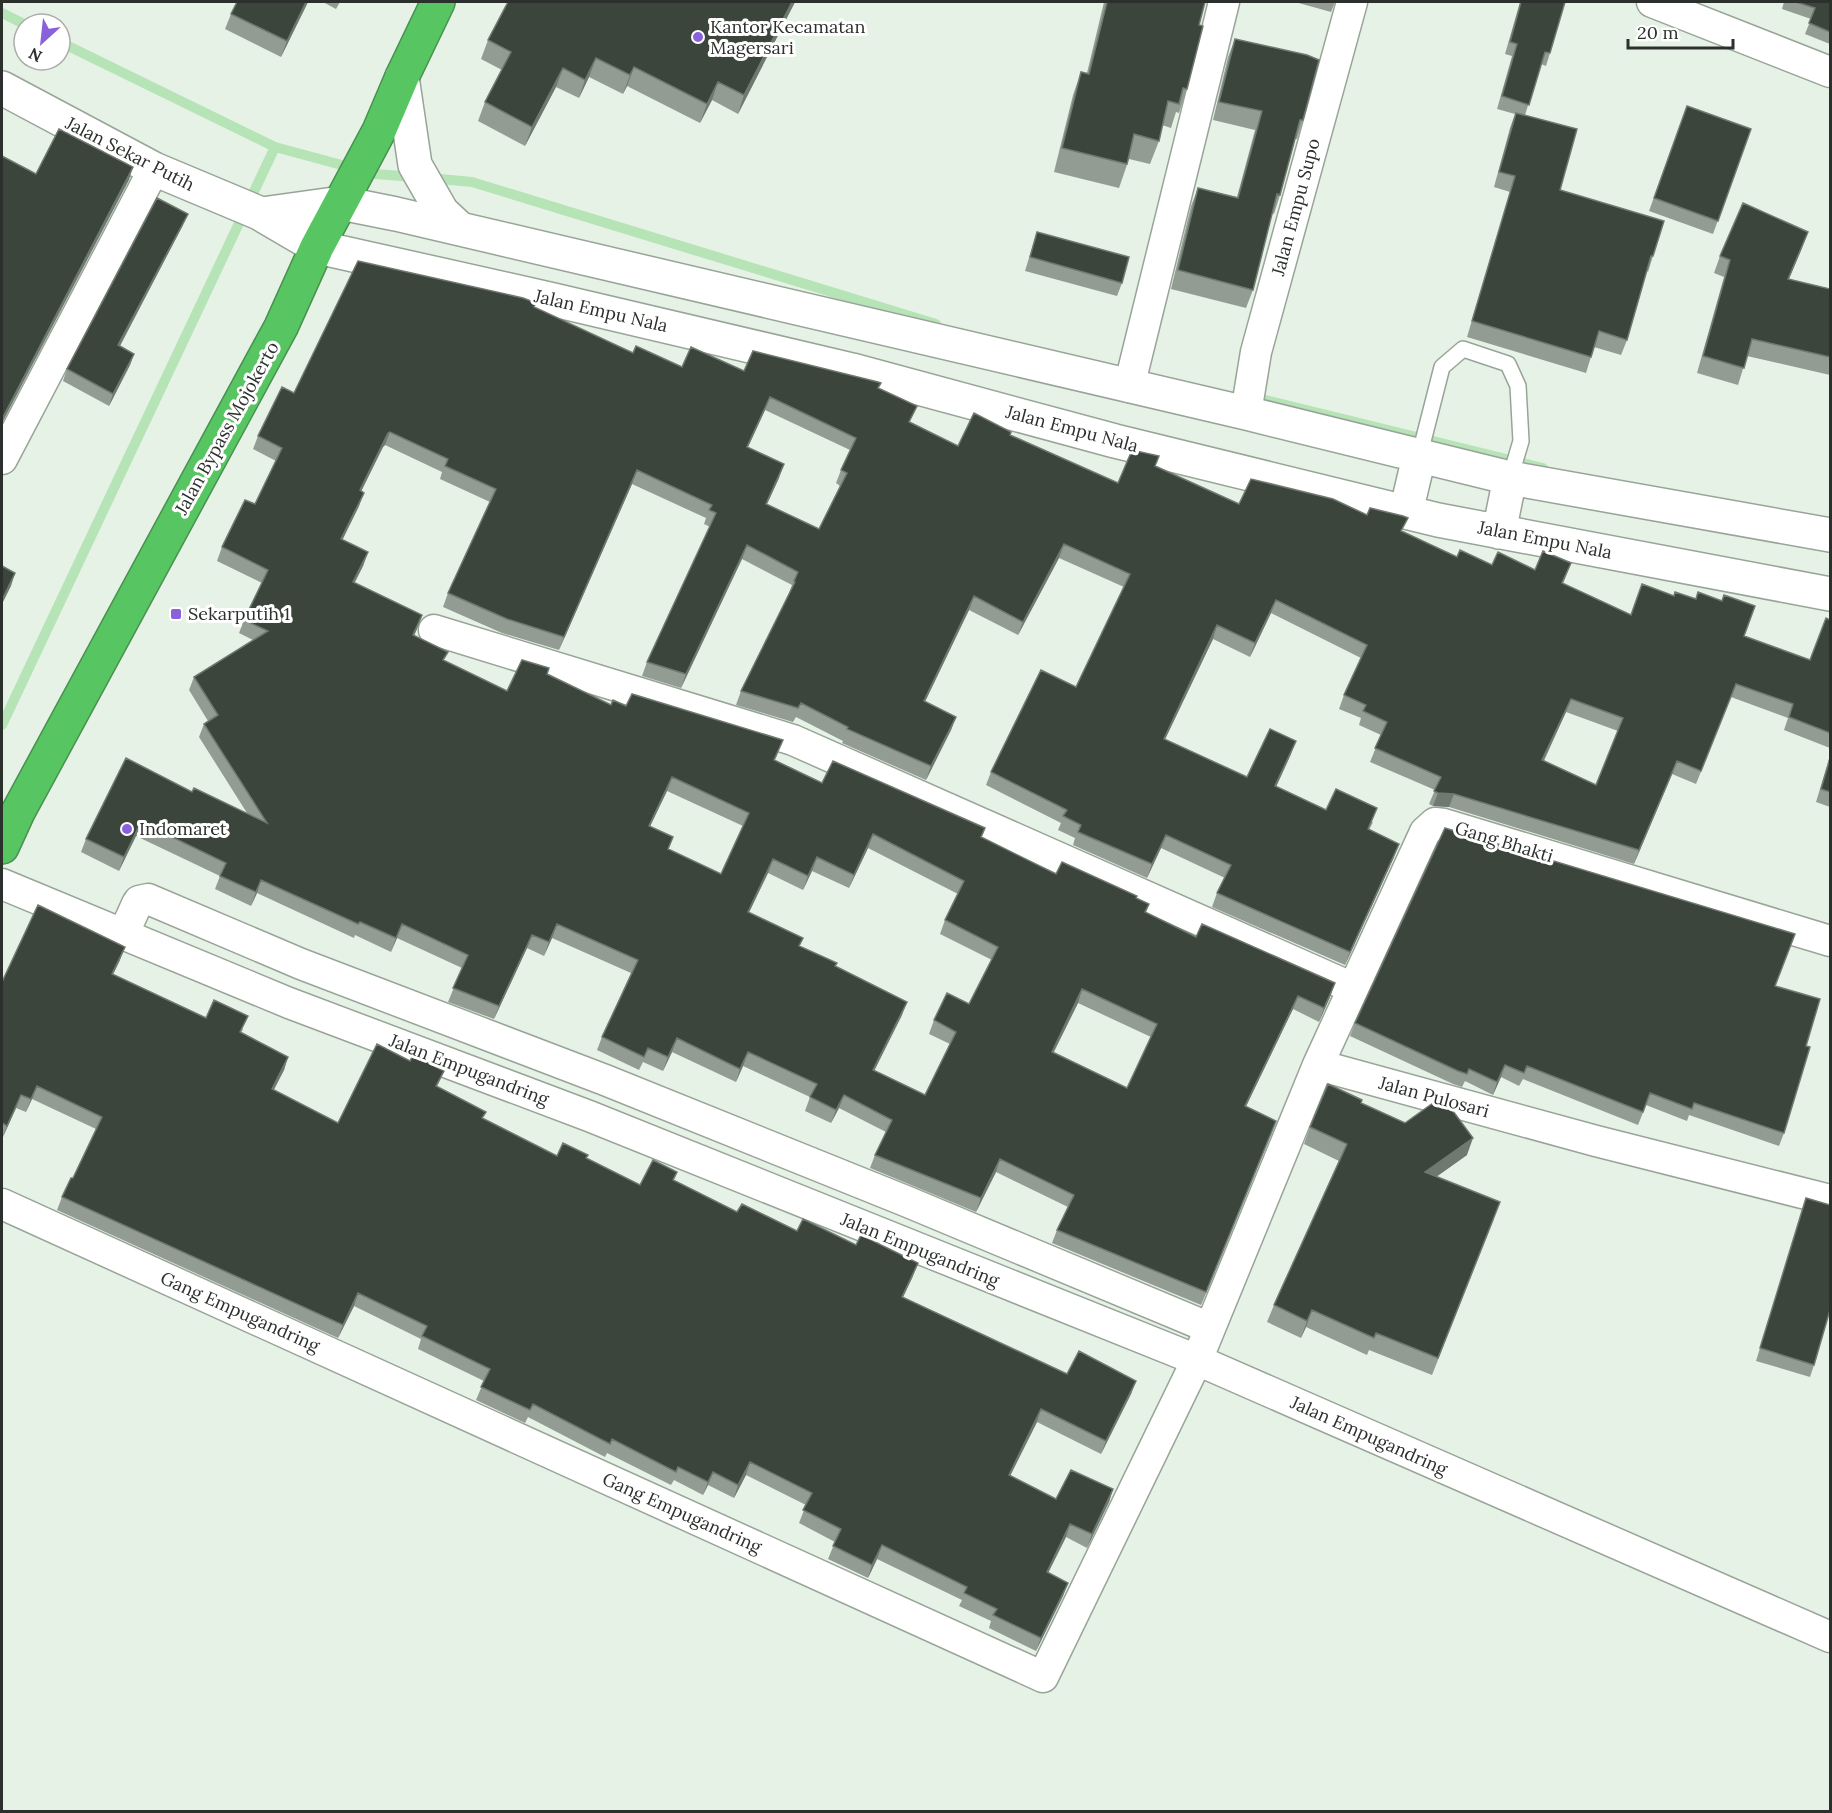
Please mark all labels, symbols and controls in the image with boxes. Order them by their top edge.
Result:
north arrow [12,12,72,72]
scale bar [1628,12,1733,50]
place label: Kantor Kecamatan Magersari [710,15,865,59]
text: 20 m [1637,21,1679,44]
marker: Kantor Kecamatan Magersari [691,30,705,44]
text: N [25,44,45,67]
street label: Jalan Sekar Putih [61,111,199,196]
street label: Jalan Empu Supo [1266,136,1325,279]
street label: Jalan Empu Nala [531,284,670,337]
street label: Jalan Bypass Mojokerto [169,337,284,519]
street label: Jalan Empu Nala [1002,400,1141,457]
street label: Jalan Empu Nala [1475,515,1614,564]
place label: Sekarputih 1 [188,602,290,625]
marker: Sekarputih 1 [169,607,183,621]
street label: Gang Bhakti [1452,816,1556,867]
place label: Indomaret [139,817,227,840]
marker: Indomaret [120,822,134,836]
street label: Jalan Empugandring [385,1028,553,1111]
street label: Jalan Pulosari [1376,1071,1492,1122]
street label: Jalan Empugandring [837,1207,1004,1292]
street label: Gang Empugandring [157,1266,324,1357]
street label: Jalan Empugandring [1286,1390,1452,1481]
street label: Gang Empugandring [599,1467,766,1558]

